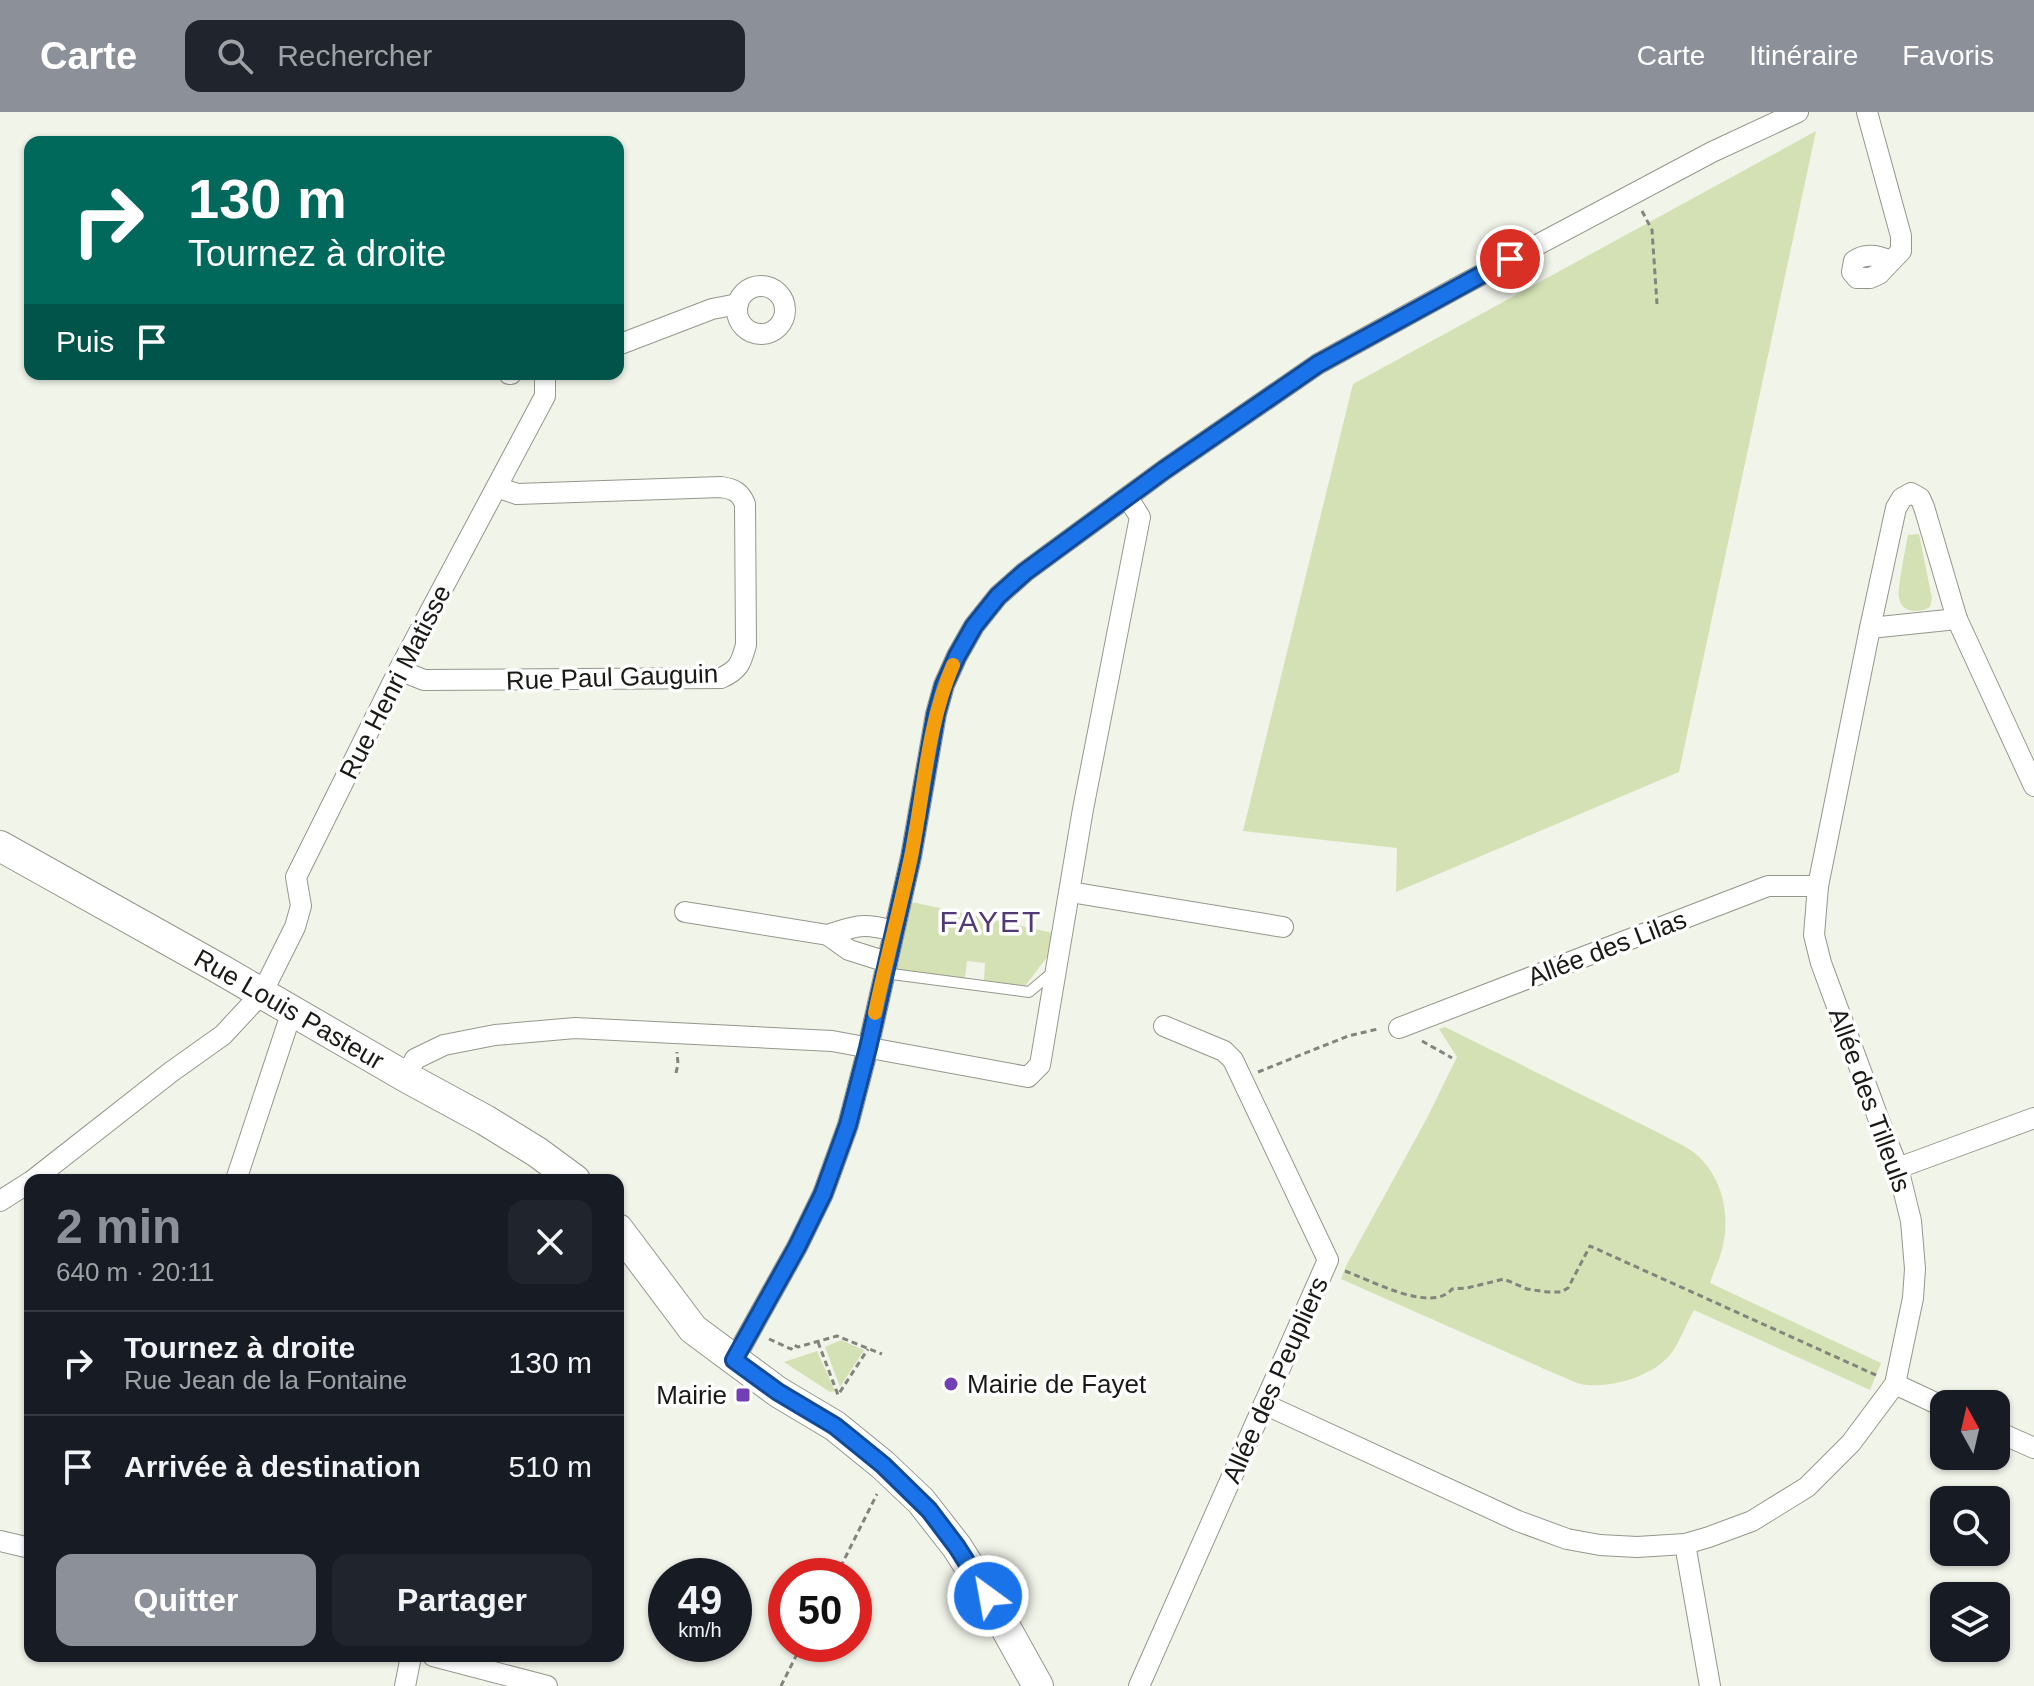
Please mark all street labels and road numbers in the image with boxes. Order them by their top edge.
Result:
street label: Rue Henri Matisse [333,580,457,784]
street label: Rue Paul Gauguin [505,658,719,696]
street label: Allée des Lilas [1523,904,1691,992]
street label: Rue Louis Pasteur [189,943,390,1076]
street label: Allée des Tilleuls [1823,1004,1917,1196]
street label: Allée des Peupliers [1216,1272,1334,1488]

